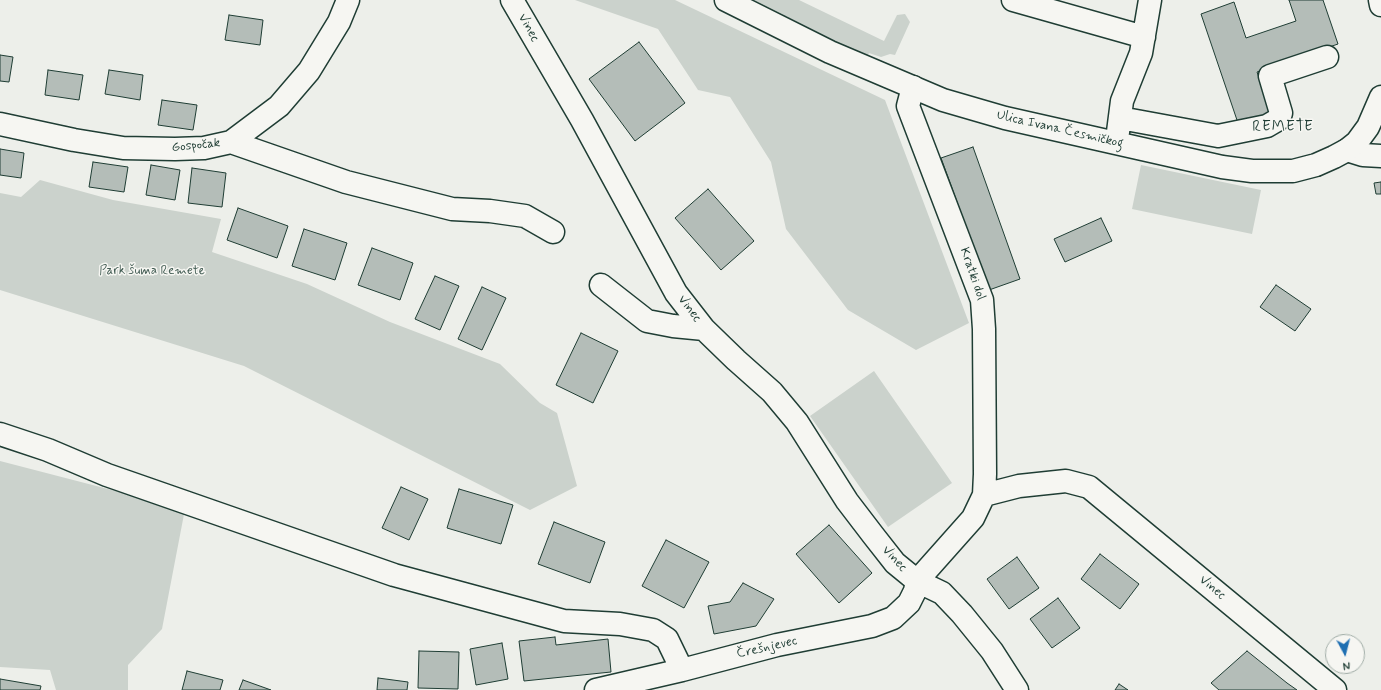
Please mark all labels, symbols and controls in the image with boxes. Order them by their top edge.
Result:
street label: Vinec [514,11,542,45]
street label: Ulica Ivana Česmičkog [995,108,1125,152]
district label: REMETE [1250,119,1316,137]
street label: Gospočak [171,136,221,156]
street label: Kratki dol [956,246,988,302]
park label: Park šuma Remete [99,263,205,279]
street label: Vinec [674,293,704,325]
street label: Vinec [878,543,910,575]
street label: Vinec [1196,573,1228,603]
street label: Črešnjevec [735,633,799,663]
north arrow [1325,634,1365,674]
text: N [1342,658,1351,672]

